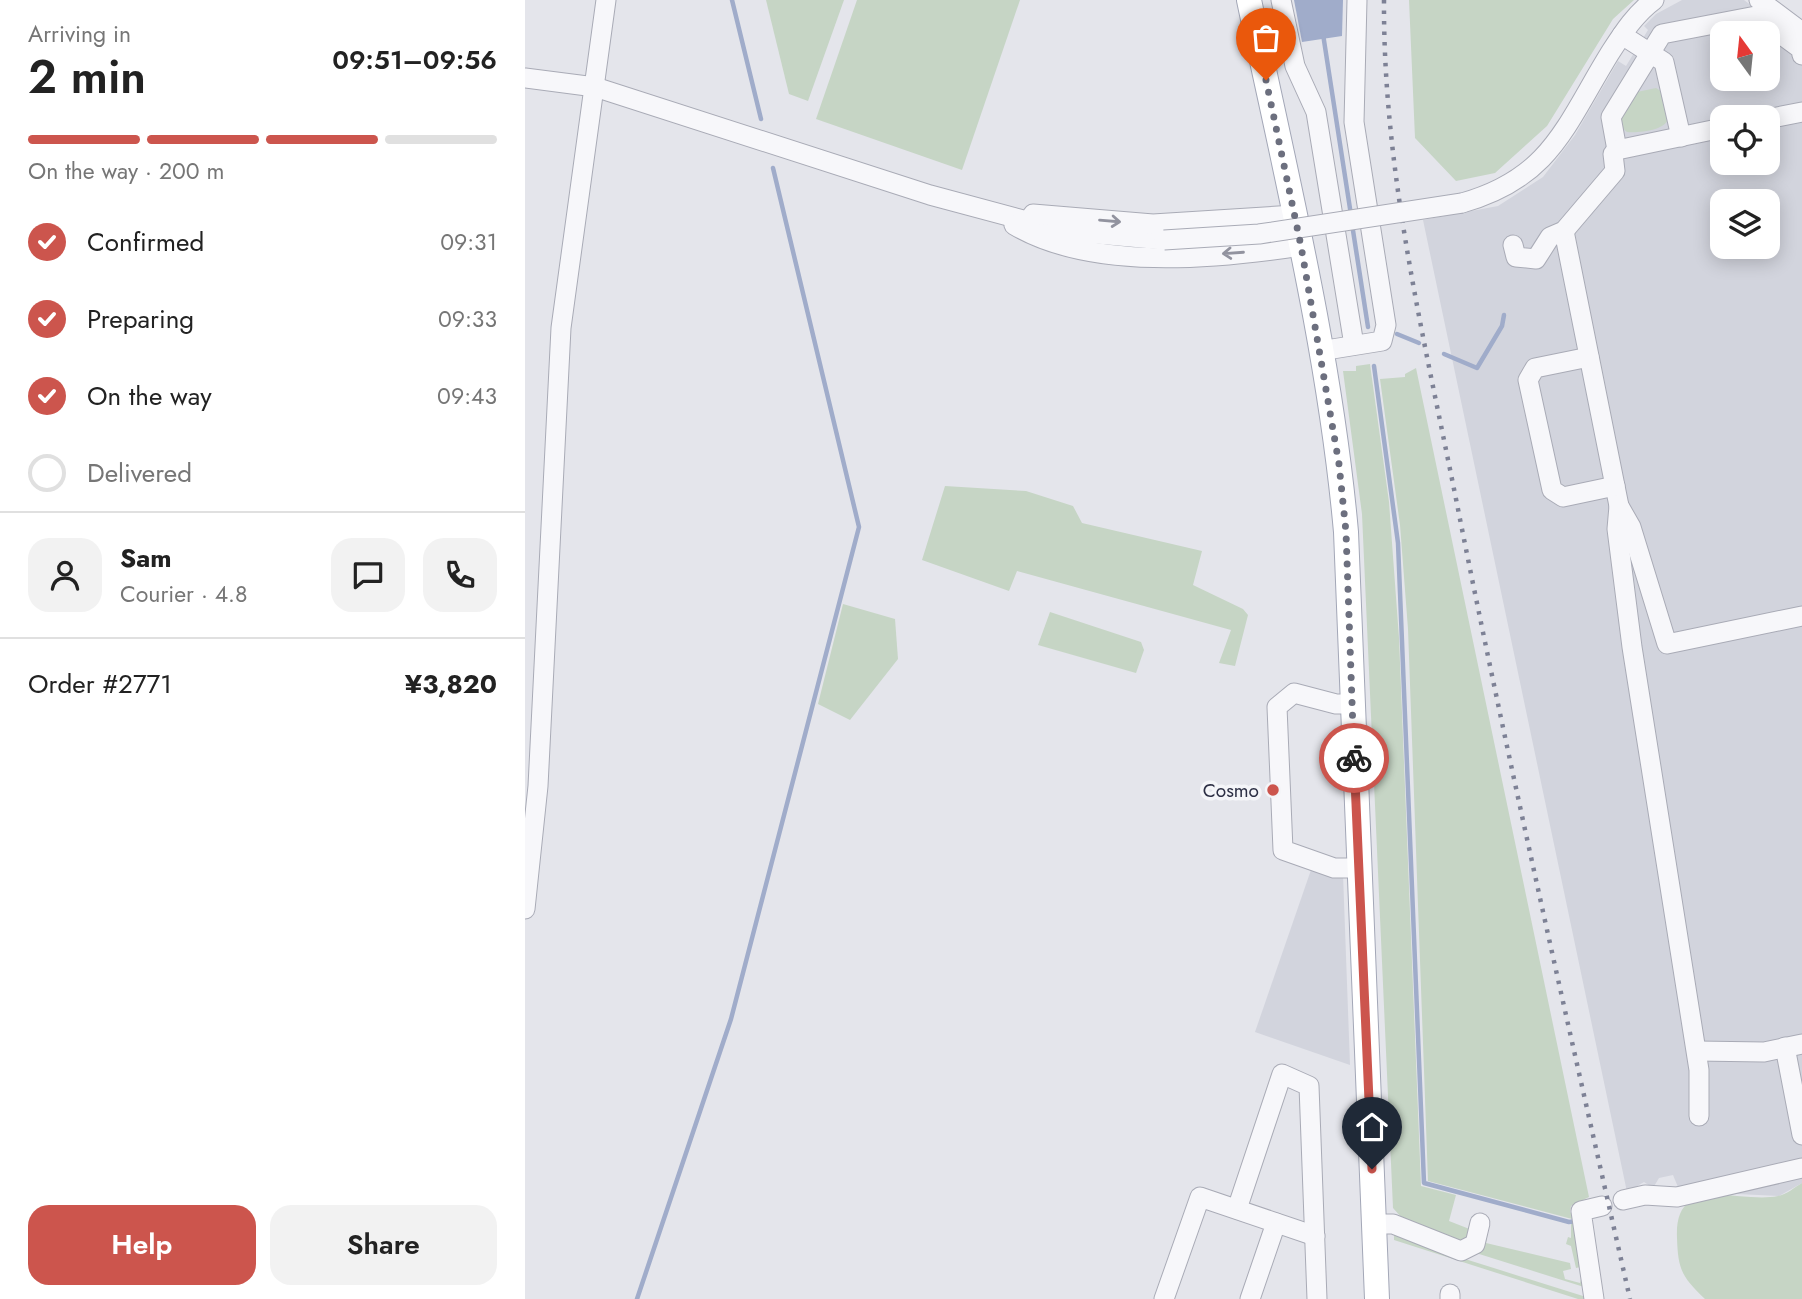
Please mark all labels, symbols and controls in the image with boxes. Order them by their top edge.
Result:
pin [1236,8,1296,80]
text: Arriving in [28,17,131,51]
icon: bag [1247,19,1285,57]
north arrow [1710,21,1780,91]
map controls [1710,21,1780,259]
text: 09:51–09:56 [332,41,497,79]
text: 2 min [28,44,146,110]
button: locate [1710,105,1780,175]
text: On the way · 200 m [28,154,224,188]
button: layers [1710,189,1780,259]
one-way arrow [1098,215,1121,228]
icon: check [28,223,66,261]
text: Confirmed [87,223,204,261]
text: 09:31 [440,225,497,259]
one-way arrow [1222,247,1245,260]
icon: check [28,300,66,338]
text: Preparing [87,300,194,338]
text: 09:33 [438,302,497,336]
icon: check [28,377,66,415]
text: On the way [87,377,212,415]
text: 09:43 [437,379,497,413]
text: Delivered [87,454,192,492]
button: person [28,538,102,612]
button: chat [331,538,405,612]
button: phone [423,538,497,612]
text: Sam [120,539,172,577]
text: Courier · 4.8 [120,577,248,611]
text: Order #2771 [28,665,172,703]
text: ¥3,820 [405,665,497,703]
courier [1319,723,1389,793]
icon: bike [1335,739,1373,777]
place label: Cosmo [1203,777,1259,804]
marker: Cosmo [1265,782,1281,798]
pin [1342,1097,1402,1169]
icon: home [1353,1108,1391,1146]
button: Help [28,1205,256,1285]
button: Share [270,1205,497,1285]

